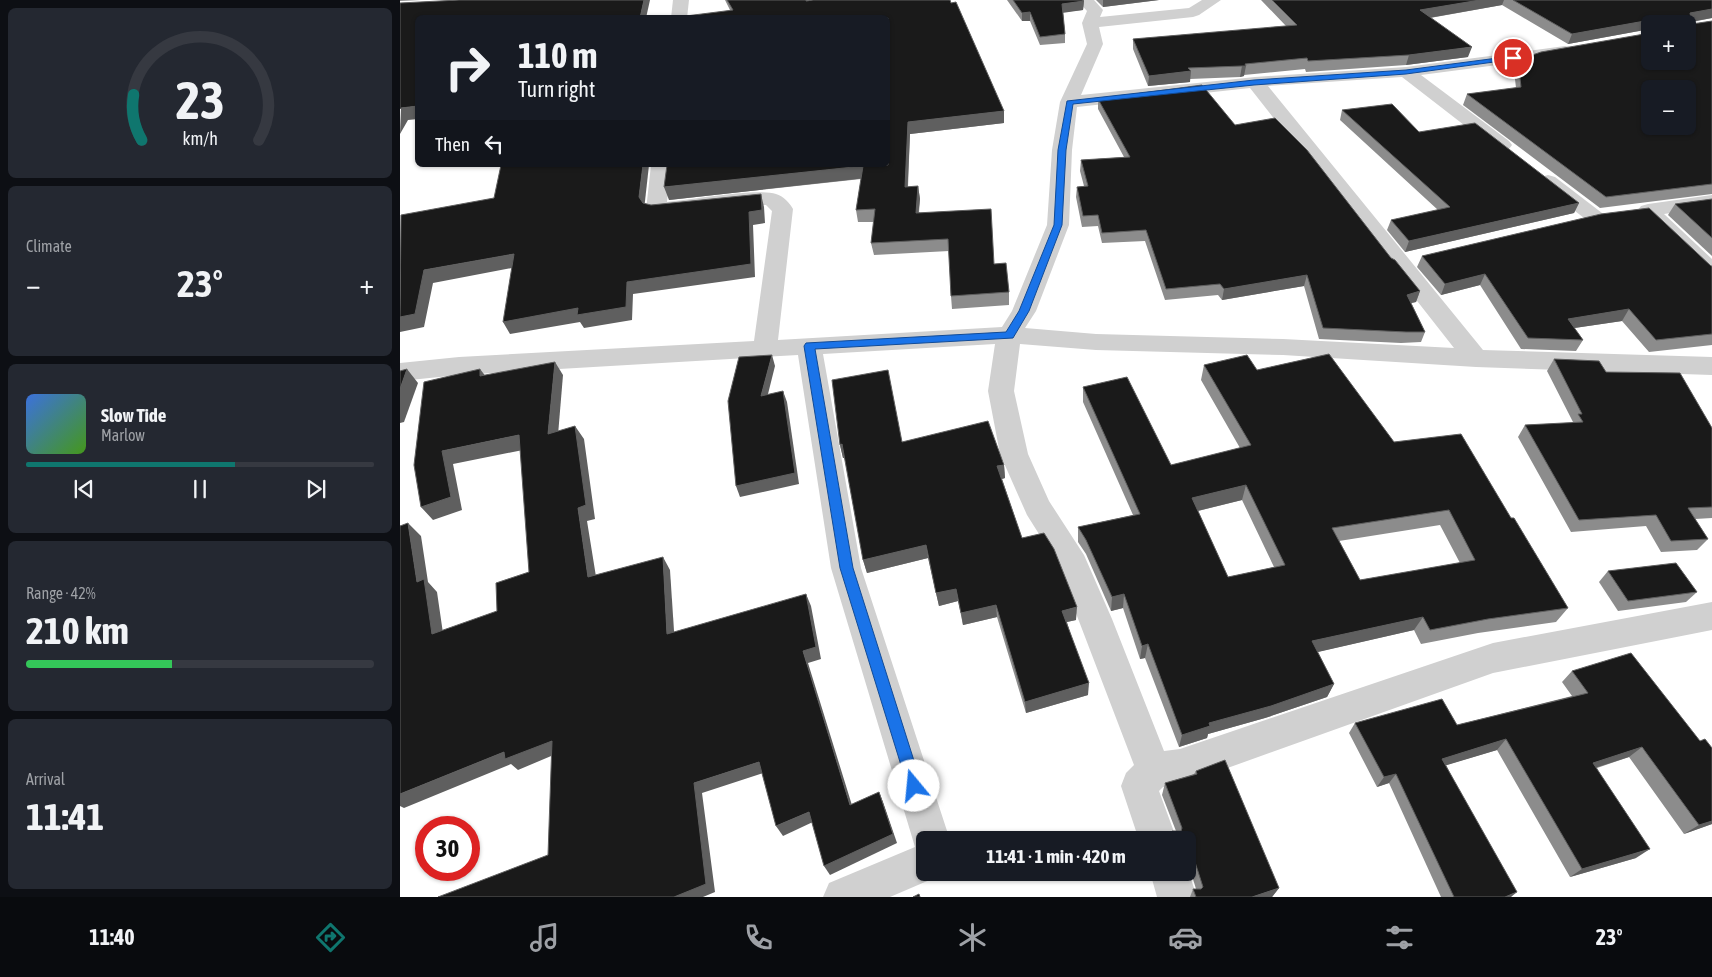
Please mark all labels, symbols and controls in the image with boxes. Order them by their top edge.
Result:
map controls [1641,15,1696,135]
button: + [1641,15,1696,70]
icon: right [435,35,500,100]
text: 110 m [518,35,597,75]
pin [1492,37,1534,79]
icon: arrive [1499,44,1527,72]
text: 23 [176,70,224,130]
text: Turn right [518,76,595,102]
button: − [1641,80,1696,135]
text: km/h [182,128,218,149]
icon: left [480,130,508,158]
text: Then [435,133,470,155]
text: Climate [26,237,72,255]
text: 23° [177,262,223,305]
text: − [26,268,41,300]
text: + [359,268,374,300]
text: Slow Tide [101,404,166,426]
text: Marlow [101,426,145,444]
icon: previous [70,475,98,503]
icon: pause [186,475,214,503]
icon: next [302,475,330,503]
text: Range · 42% [26,584,96,602]
text: 210 km [26,609,129,652]
position arrow [887,759,939,811]
text: Arrival [26,770,65,788]
text: 11:41 [26,795,104,838]
speed limit sign: 30 [415,816,480,881]
text: 11:41 · 1 min · 420 m [986,845,1126,867]
icon: directions [313,920,348,955]
icon: music [527,920,562,955]
icon: phone [741,920,776,955]
icon: climate [955,920,990,955]
icon: car [1168,920,1203,955]
icon: filters [1382,920,1417,955]
text: 11:40 [89,924,135,950]
text: 23° [1596,924,1623,950]

